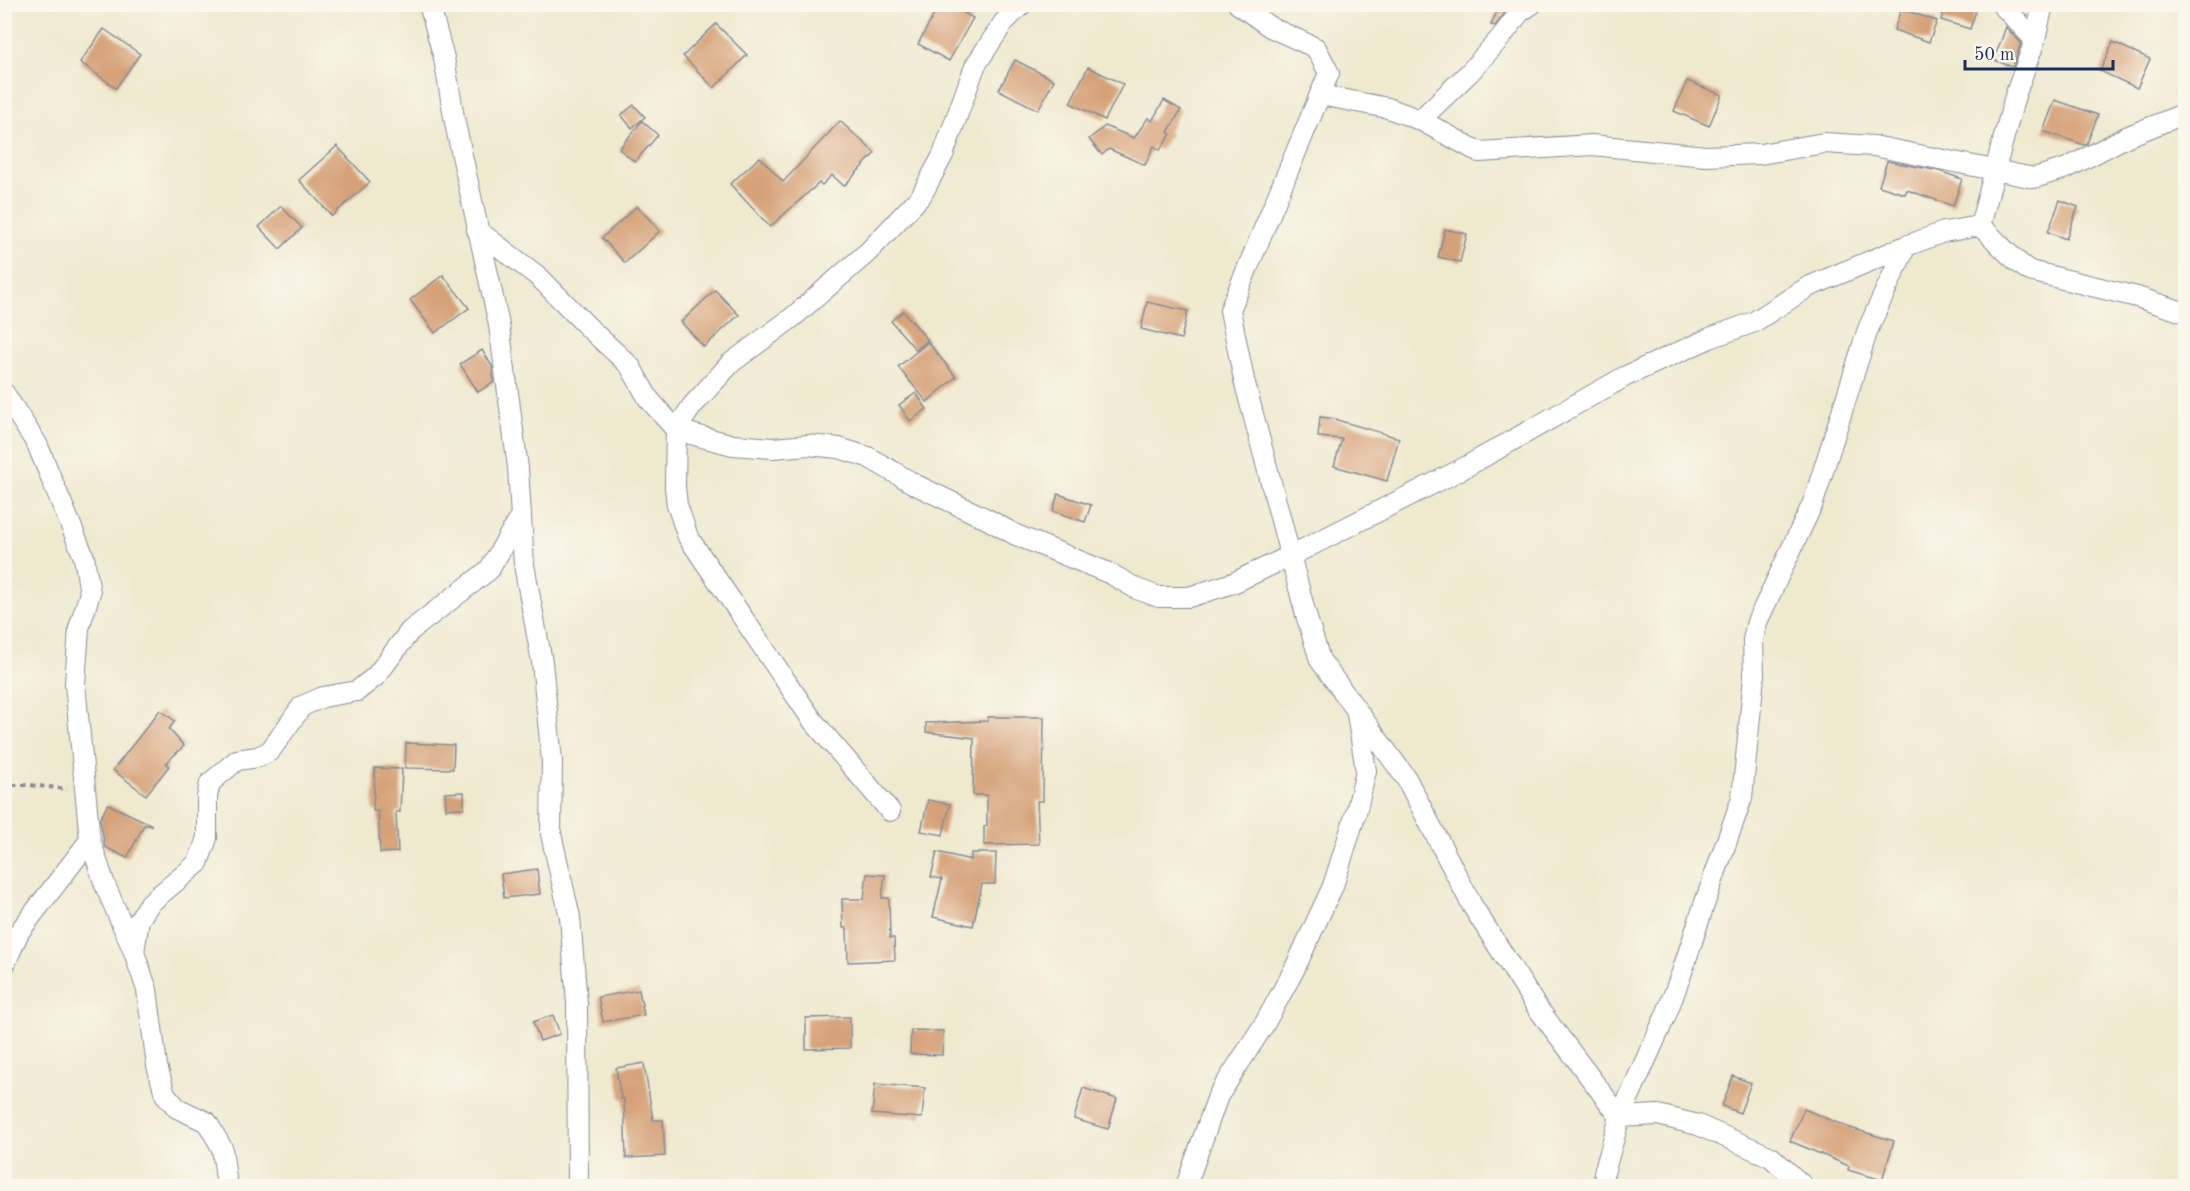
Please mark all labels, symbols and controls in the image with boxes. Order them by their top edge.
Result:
scale bar [1965,33,2114,71]
text: 50 m [1974,46,2014,64]

